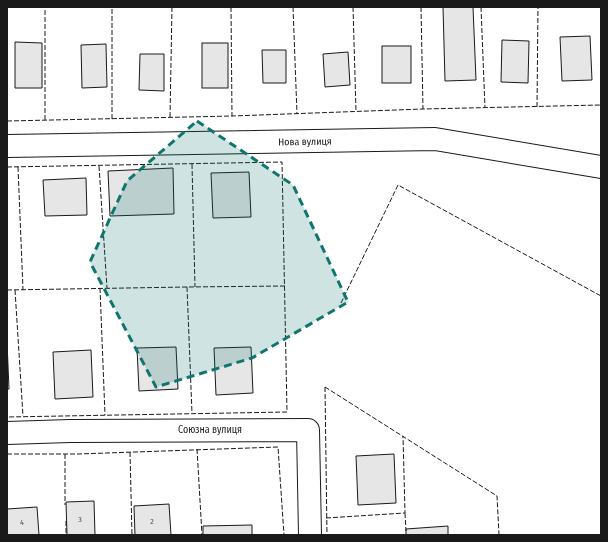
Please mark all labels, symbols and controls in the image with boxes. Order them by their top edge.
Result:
street label: Нова вулиця [278,136,332,148]
street label: Союзна вулиця [178,424,242,436]
house number: 3 [78,515,82,524]
house number: 2 [150,517,154,526]
house number: 4 [20,518,24,527]

